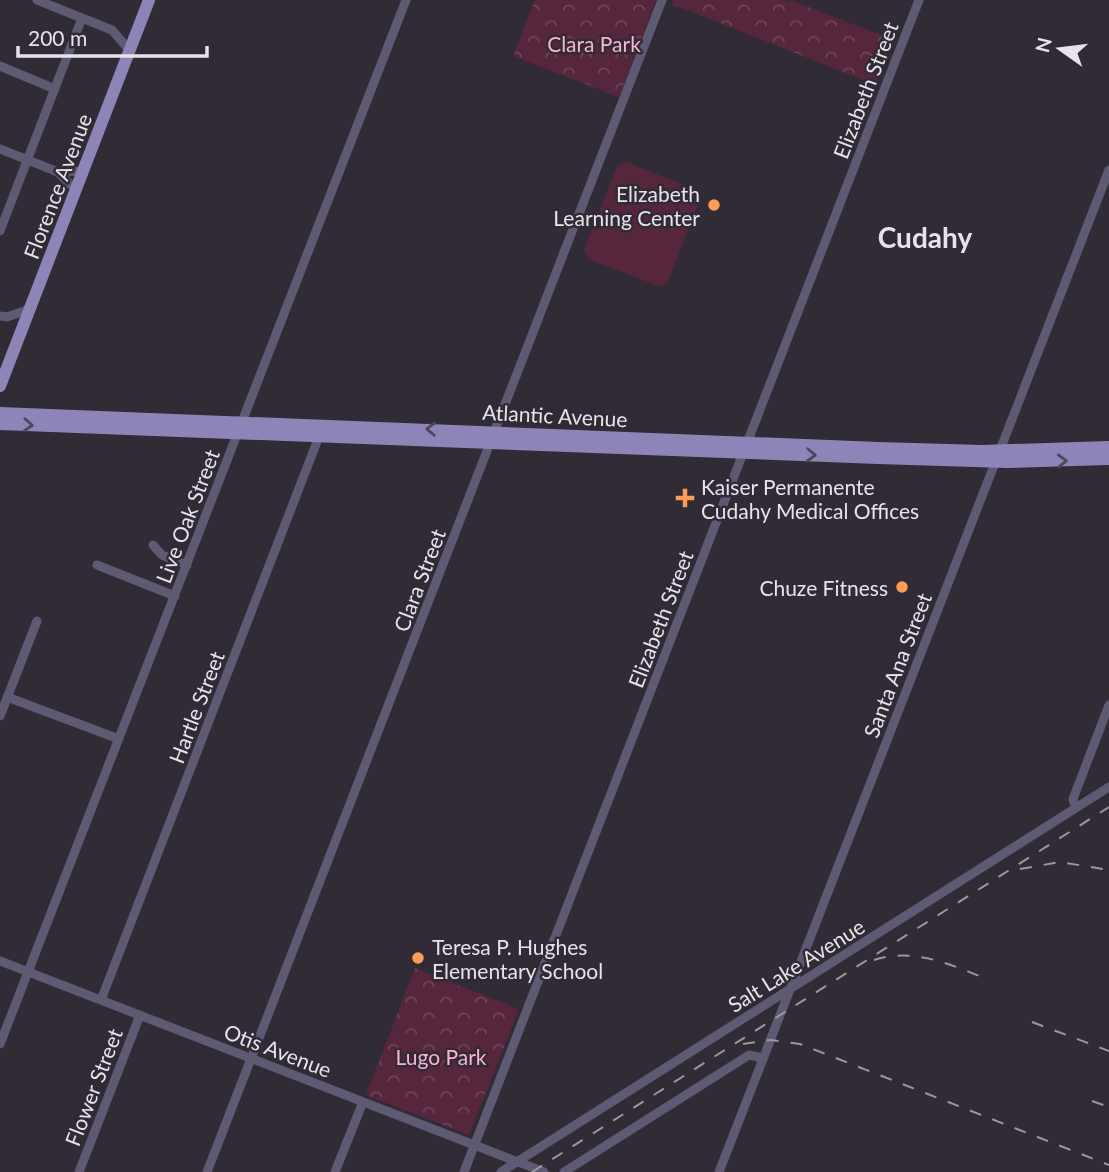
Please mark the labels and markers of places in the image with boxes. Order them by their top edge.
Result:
place label: Elizabeth Learning Center [553,181,700,230]
marker: Elizabeth Learning Center [706,197,722,213]
place label: Kaiser Permanente Cudahy Medical Offices [701,474,919,523]
marker: Kaiser Permanente Cudahy Medical Offices [675,488,695,508]
place label: Chuze Fitness [759,575,888,600]
marker: Chuze Fitness [894,579,910,595]
place label: Teresa P. Hughes Elementary School [432,934,603,983]
marker: Teresa P. Hughes Elementary School [410,950,426,966]

